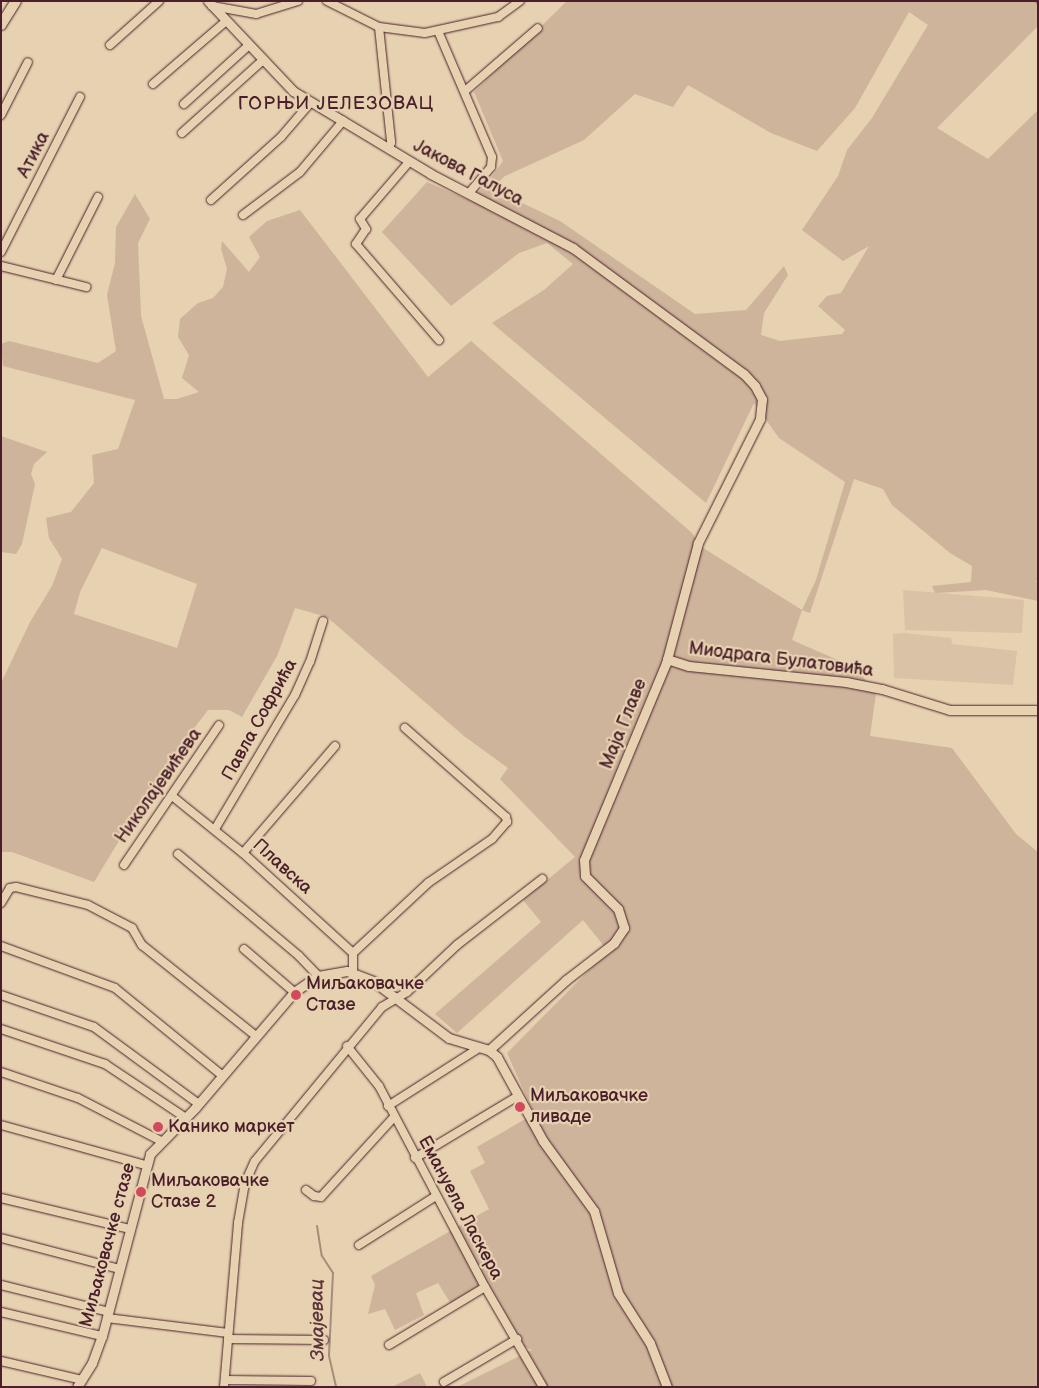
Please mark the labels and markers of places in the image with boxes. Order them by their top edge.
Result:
place label: Миљаковачке Стазе [306,974,424,1016]
marker: Миљаковачке Стазе [290,989,302,1001]
place label: Миљаковачке ливаде [530,1086,648,1128]
marker: Миљаковачке ливаде [514,1101,526,1113]
place label: Канико маркет [168,1116,295,1138]
marker: Канико маркет [152,1121,164,1133]
place label: Миљаковачке Стазе 2 [151,1171,269,1214]
marker: Миљаковачке Стазе 2 [135,1186,147,1198]

